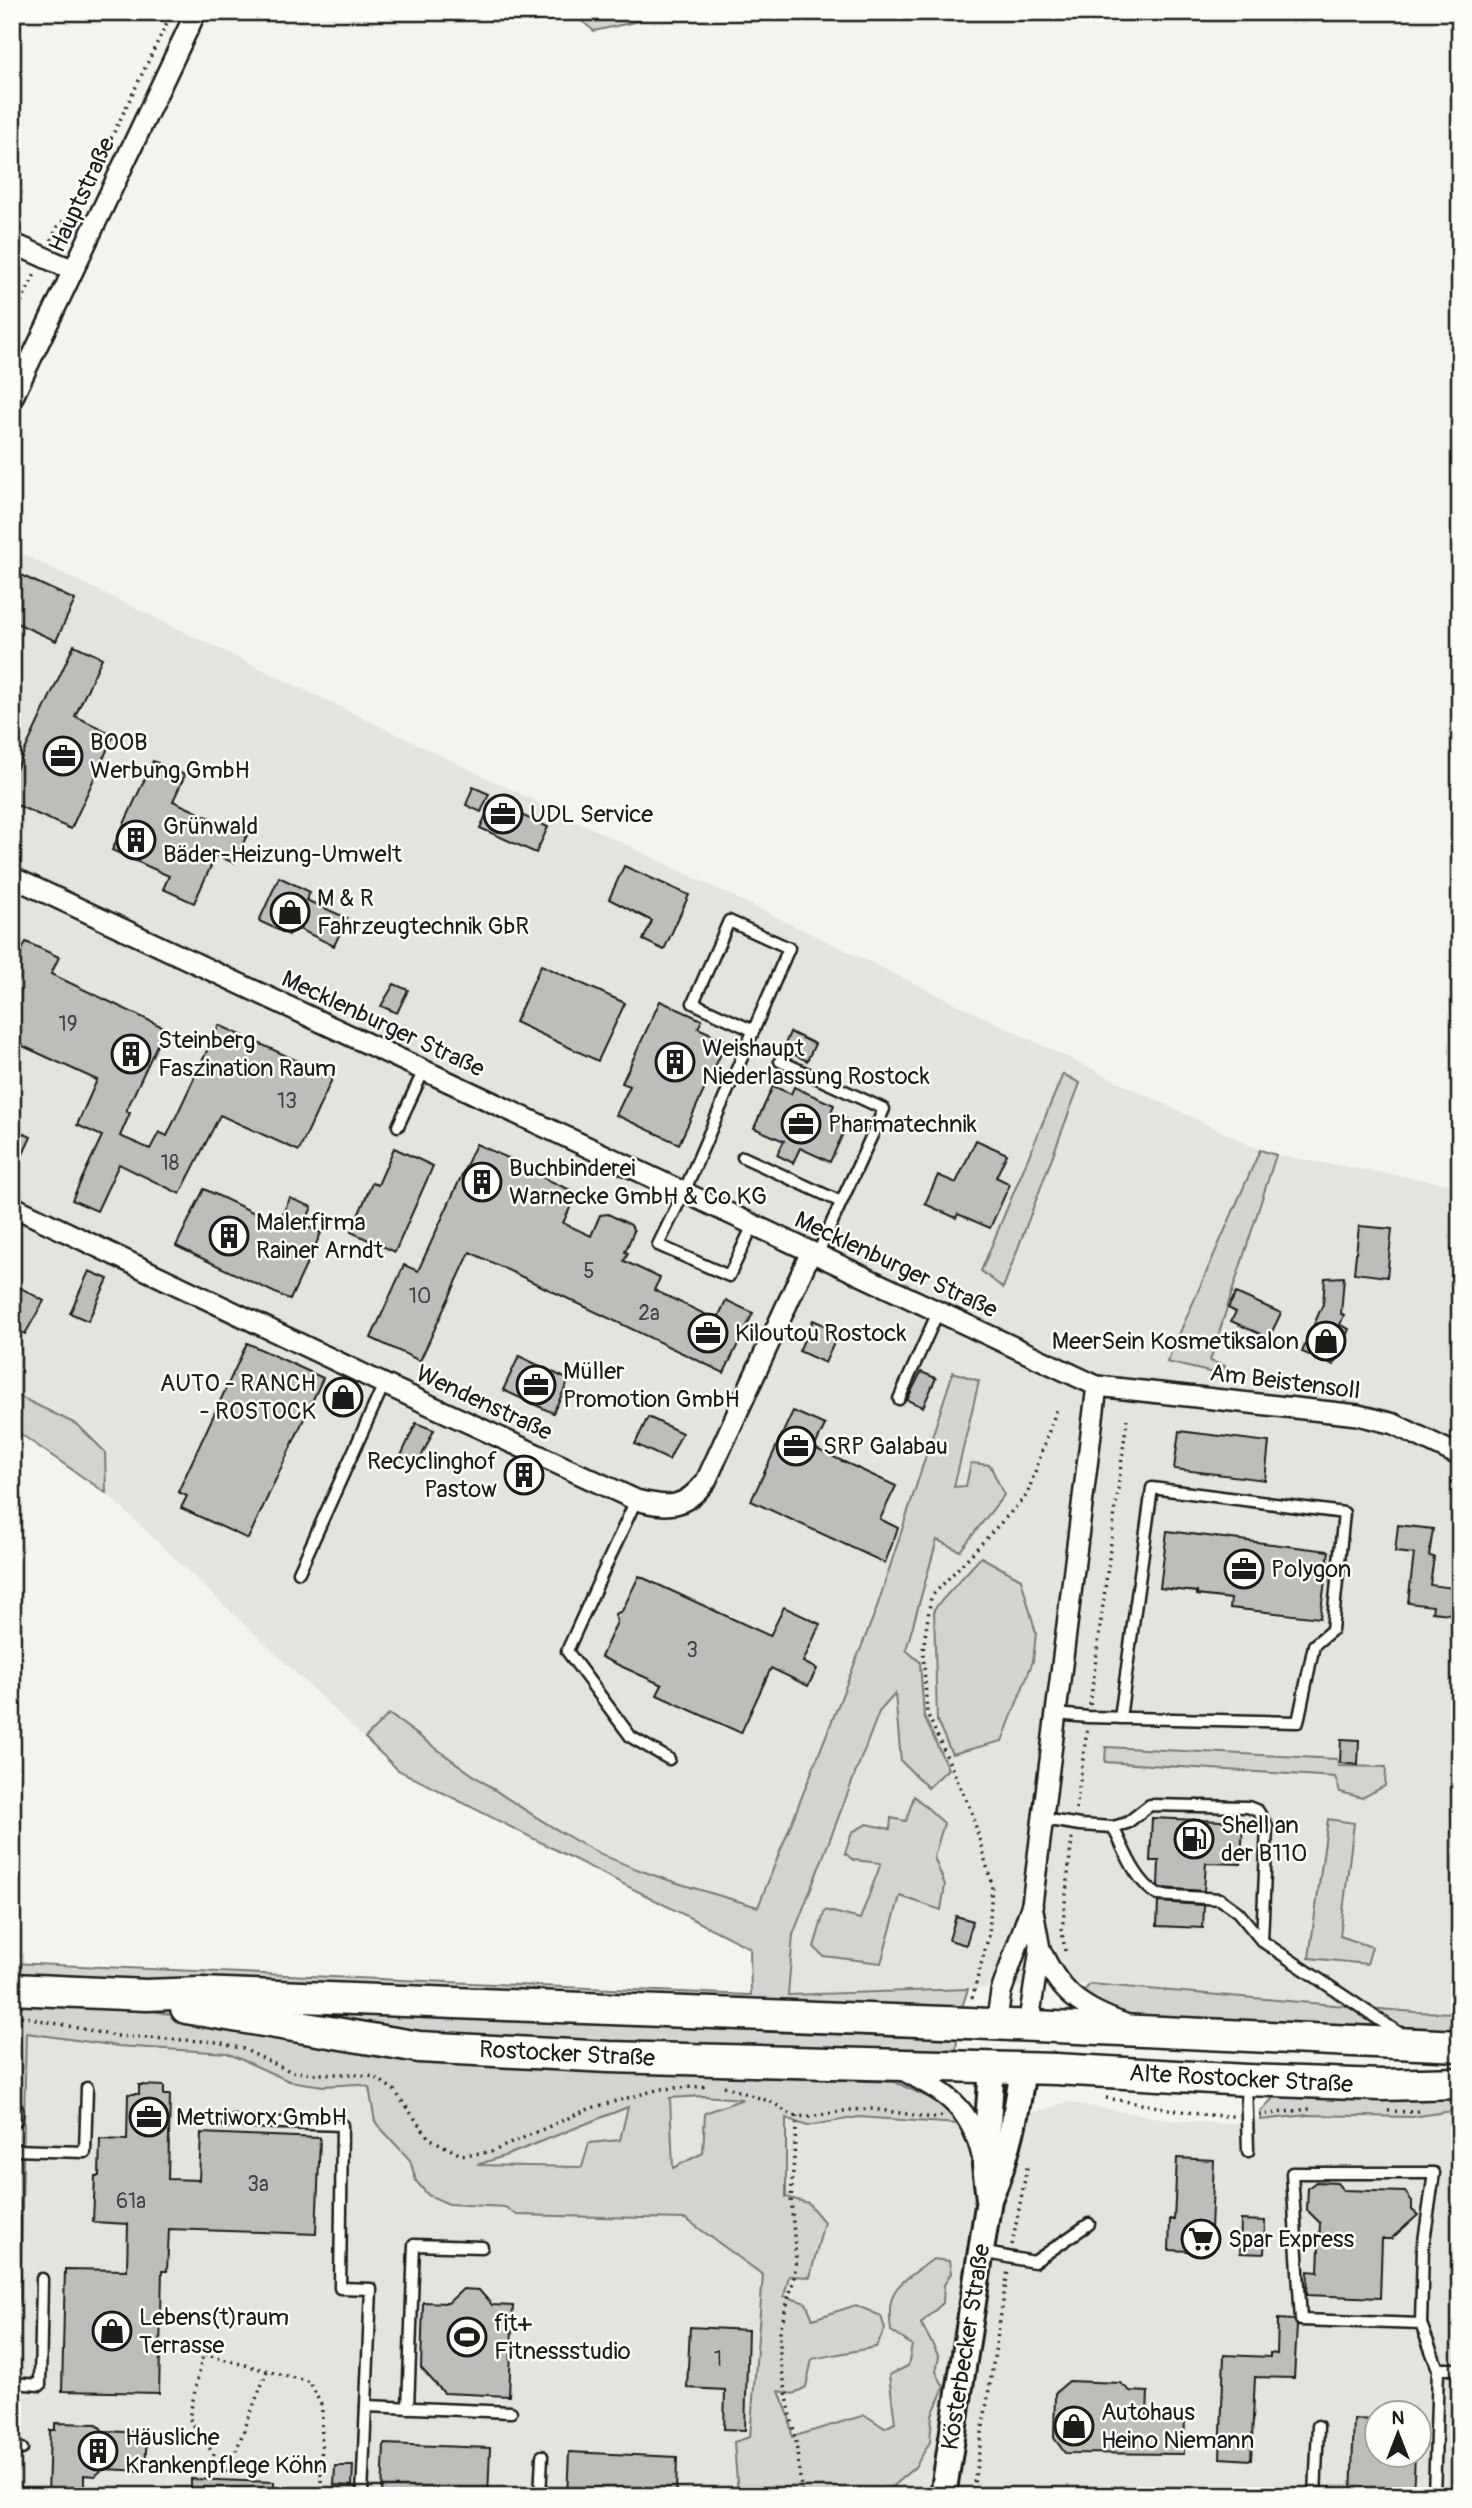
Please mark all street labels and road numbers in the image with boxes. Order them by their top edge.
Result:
street label: Hauptstraße [43,133,121,257]
street label: Mecklenburger Straße [277,964,489,1084]
street label: Mecklenburger Straße [790,1205,1002,1325]
street label: Am Beistensoll [1208,1358,1362,1406]
street label: Wendenstraße [411,1359,557,1447]
street label: Rostocker Straße [478,2035,656,2073]
street label: Alte Rostocker Straße [1128,2059,1354,2099]
street label: Kösterbecker Straße [935,2242,997,2452]

